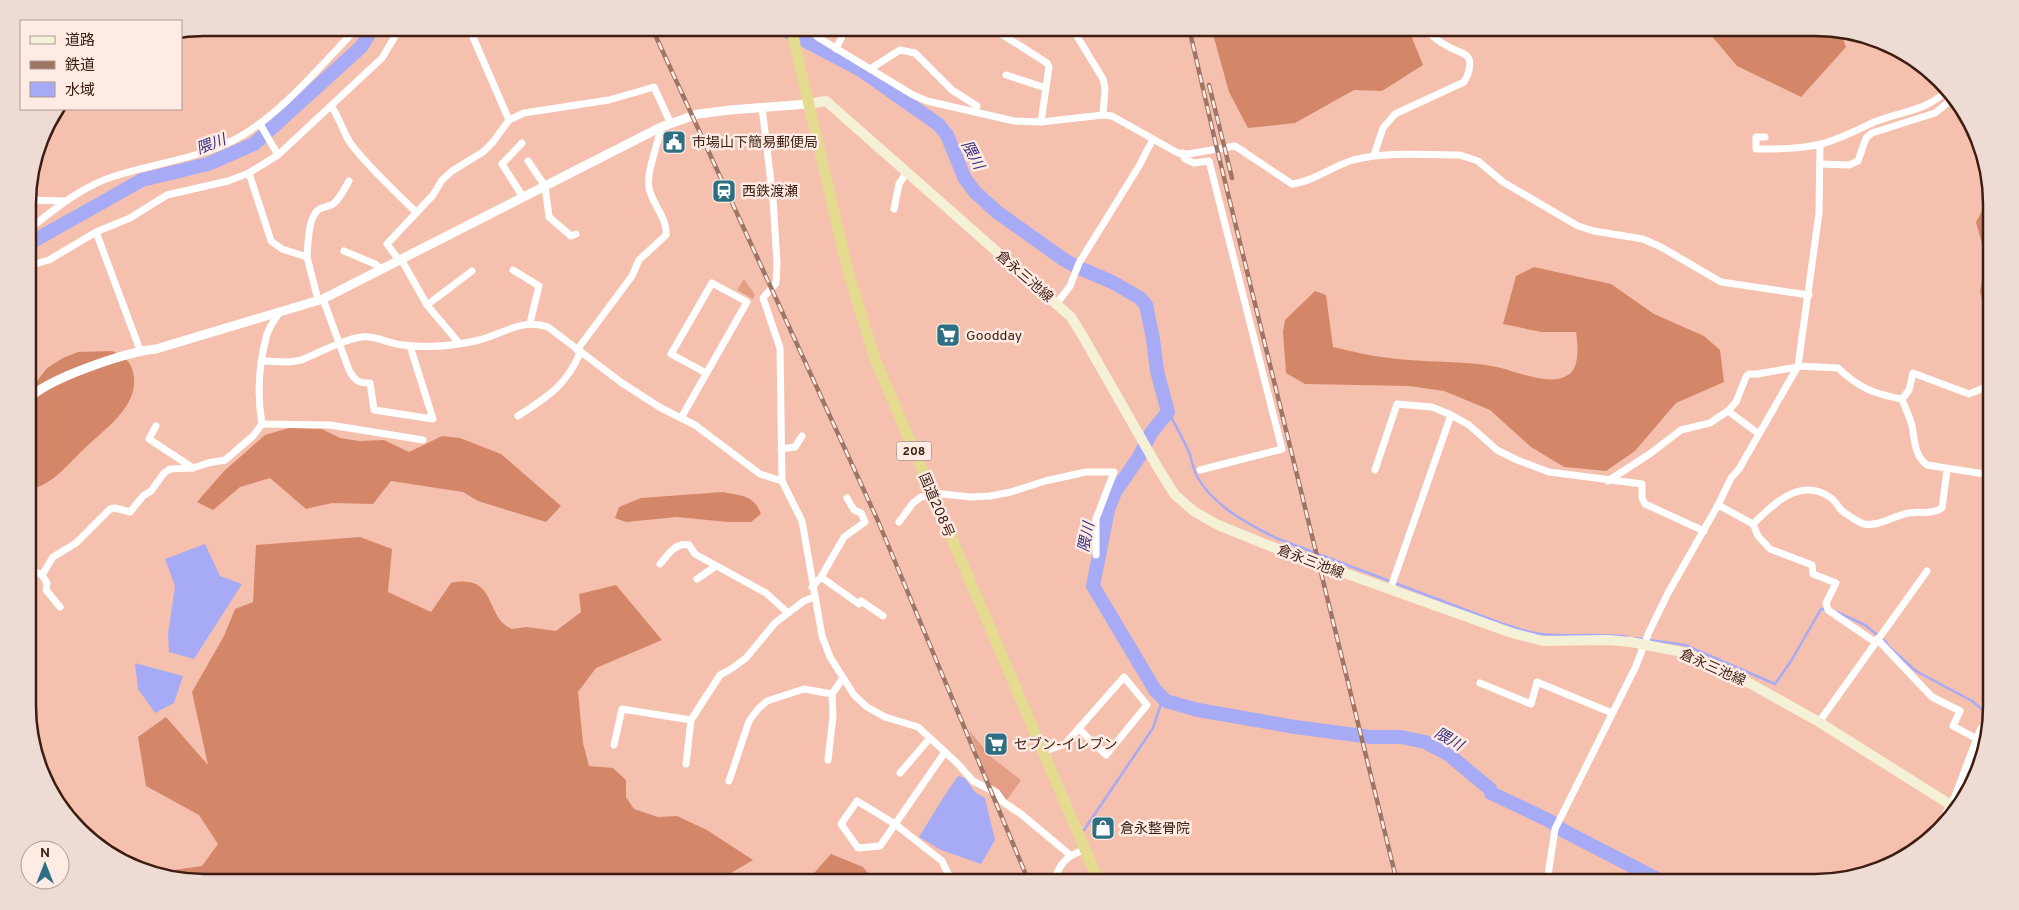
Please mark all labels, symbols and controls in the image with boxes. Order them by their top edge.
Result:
legend [20,20,182,110]
text: 道路 [65,32,95,51]
text: 鉄道 [65,57,95,76]
text: 水域 [65,82,95,101]
public building icon: 市場山下簡易郵便局 [661,129,687,155]
water label: 隈川 [194,130,231,160]
place label: 市場山下簡易郵便局 [692,135,818,152]
water label: 隈川 [956,138,988,175]
station icon: 西鉄渡瀬 [711,178,737,204]
place label: 西鉄渡瀬 [742,184,798,201]
street label: 倉永三池線 [992,248,1056,307]
supermarket icon: Goodday [935,322,961,348]
place label: Goodday [966,328,1022,345]
road number: 208 [896,442,932,461]
street label: 国道208号 [914,471,957,540]
water label: 隈川 [1075,519,1100,554]
street label: 倉永三池線 [1275,542,1346,583]
street label: 倉永三池線 [1677,646,1748,690]
water label: 隈川 [1431,725,1468,757]
supermarket icon: セブン-イレブン [983,731,1009,757]
place label: セブン-イレブン [1014,736,1118,754]
shop icon: 倉永整骨院 [1090,815,1116,841]
place label: 倉永整骨院 [1120,821,1190,838]
north arrow [20,840,70,890]
text: N [40,845,50,862]

